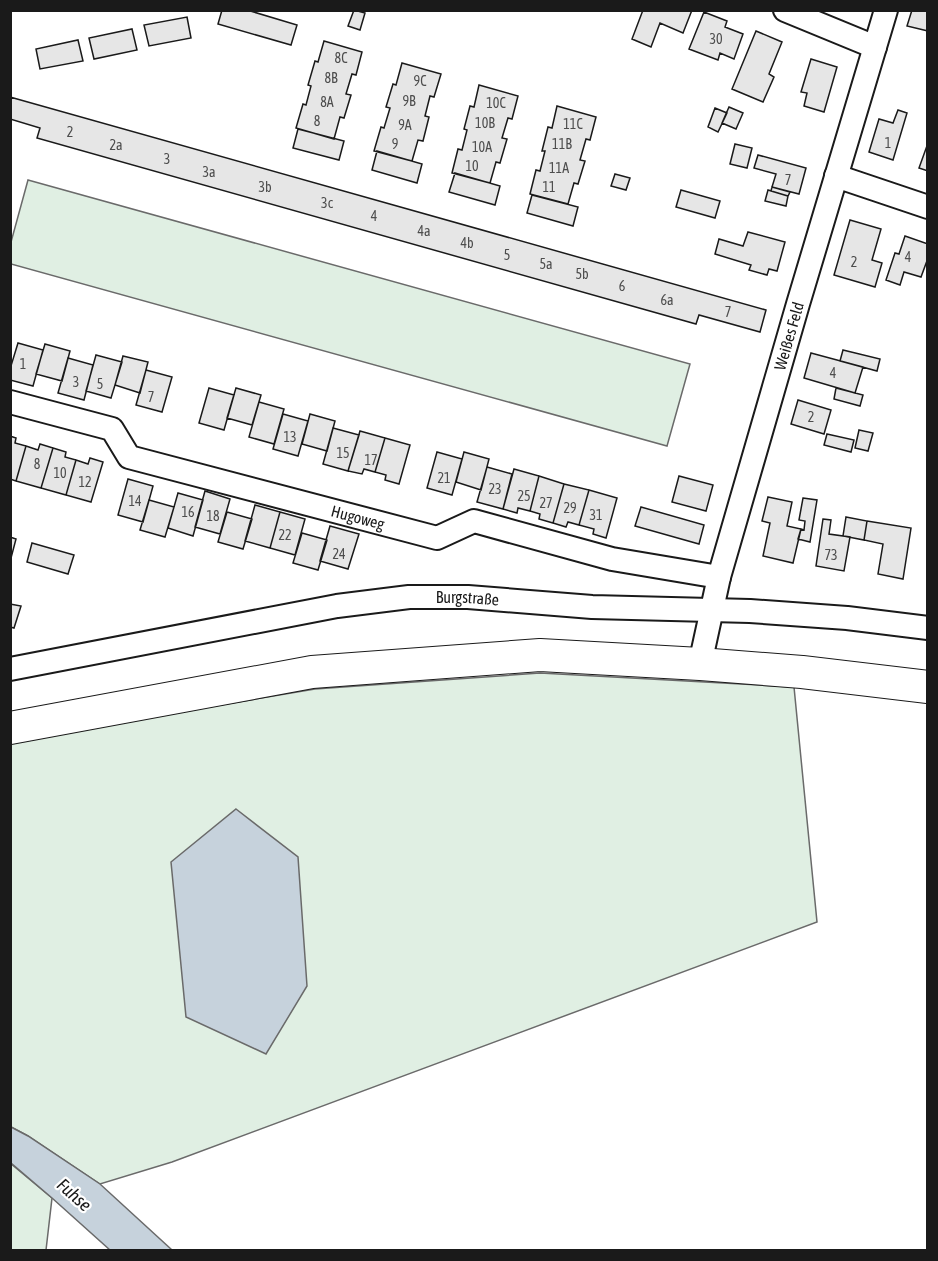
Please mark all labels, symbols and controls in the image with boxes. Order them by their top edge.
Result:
house number: 30 [709,31,723,47]
house number: 8C [335,50,348,66]
house number: 8B [324,70,338,86]
house number: 9C [414,73,427,89]
house number: 9B [402,93,416,109]
house number: 8A [320,94,334,110]
house number: 10C [486,95,506,111]
house number: 8 [314,113,321,129]
house number: 10B [475,115,495,131]
house number: 11C [563,116,583,132]
house number: 9A [398,117,412,133]
house number: 2 [67,124,73,140]
house number: 1 [885,135,891,151]
house number: 9 [392,136,398,152]
house number: 11B [552,136,572,152]
house number: 2a [109,137,123,153]
house number: 10A [472,139,492,155]
house number: 3 [164,151,170,167]
house number: 10 [465,158,479,174]
house number: 11A [549,160,569,176]
house number: 3a [202,164,216,180]
house number: 7 [785,172,791,188]
house number: 3b [258,179,272,195]
house number: 11 [542,179,556,195]
house number: 3c [321,195,334,211]
house number: 4 [371,208,378,224]
house number: 4a [417,223,431,239]
house number: 4b [460,235,474,251]
house number: 5 [504,247,510,263]
house number: 4 [905,249,912,265]
house number: 2 [851,254,857,270]
house number: 5a [539,256,553,272]
house number: 5b [575,266,589,282]
house number: 6 [619,278,626,294]
house number: 6a [660,292,674,308]
street label: Weißes Feld [770,300,807,372]
house number: 7 [725,304,731,320]
house number: 1 [20,356,26,372]
house number: 4 [830,365,837,381]
house number: 3 [73,374,79,390]
house number: 5 [97,376,103,392]
house number: 7 [148,389,154,405]
house number: 2 [808,409,814,425]
house number: 13 [283,429,297,445]
house number: 15 [336,445,350,461]
house number: 17 [364,452,378,468]
house number: 8 [34,456,41,472]
house number: 10 [53,465,67,481]
house number: 21 [437,470,451,486]
house number: 12 [78,474,92,490]
house number: 23 [488,481,502,497]
house number: 25 [517,488,531,504]
house number: 14 [128,493,142,509]
house number: 27 [539,495,553,511]
house number: 29 [563,500,577,516]
street label: Hugoweg [329,502,387,534]
house number: 16 [181,504,195,520]
house number: 31 [589,507,603,523]
house number: 18 [206,508,220,524]
house number: 22 [278,527,292,543]
house number: 24 [332,546,346,562]
house number: 73 [824,547,838,563]
street label: Burgstraße [436,588,500,608]
water label: Fuhse [53,1174,96,1215]

